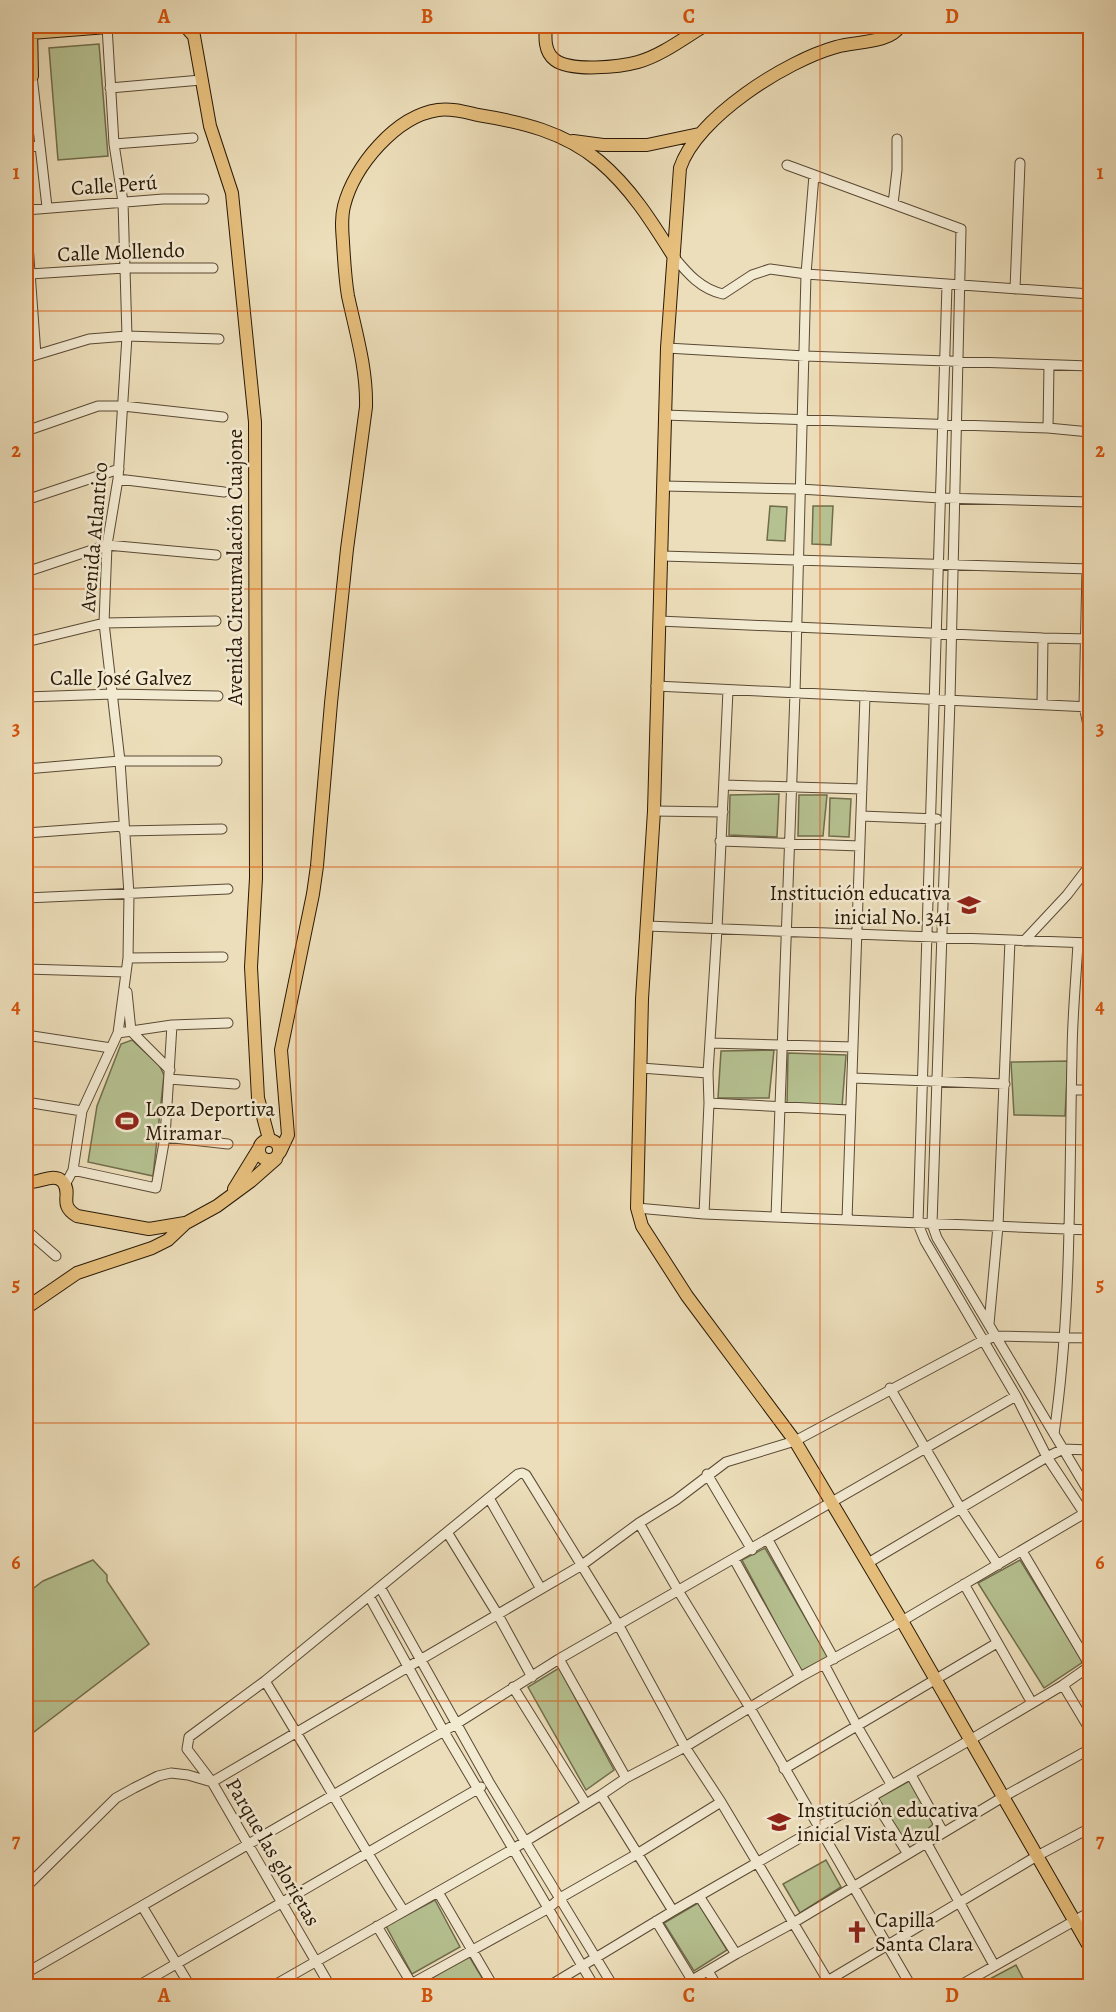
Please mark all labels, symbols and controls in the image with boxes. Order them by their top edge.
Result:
text: A [157,3,171,30]
text: B [421,3,433,30]
text: C [683,3,695,30]
text: D [945,3,959,30]
text: 1 [12,159,20,186]
text: 1 [1096,159,1104,186]
street label: Calle Perú [70,168,159,202]
street label: Calle Mollendo [57,236,185,268]
street label: Avenida Circunvalación Cuajone [221,429,249,706]
text: 2 [11,437,21,464]
text: 2 [1095,437,1105,464]
street label: Avenida Atlantico [73,461,115,614]
street label: Calle José Galvez [50,664,192,692]
text: 3 [12,715,20,742]
text: 3 [1096,715,1104,742]
place label: Institución educativa inicial No. 341 [769,879,951,931]
school or university icon: Institución educativa inicial No. 341 [956,892,982,918]
text: 4 [11,993,21,1020]
text: 4 [1095,993,1105,1020]
place label: Loza Deportiva Miramar [145,1095,275,1147]
sports icon: Loza Deportiva Miramar [114,1108,140,1134]
text: 5 [12,1271,20,1298]
text: 5 [1096,1271,1104,1298]
text: 6 [11,1549,21,1576]
text: 6 [1095,1549,1105,1576]
street label: Parque las glorietas [219,1773,327,1931]
place label: Institución educativa inicial Vista Azul [797,1796,979,1848]
school or university icon: Institución educativa inicial Vista Azul [766,1809,792,1835]
text: 7 [12,1827,21,1854]
text: 7 [1096,1827,1105,1854]
place label: Capilla Santa Clara [875,1906,974,1958]
church icon: Capilla Santa Clara [844,1919,870,1945]
text: A [157,1982,171,2009]
text: B [421,1982,433,2009]
text: C [683,1982,695,2009]
text: D [945,1982,959,2009]

